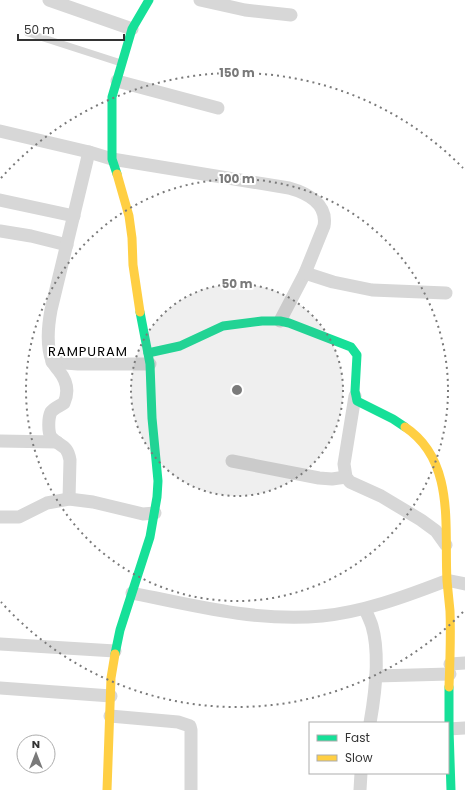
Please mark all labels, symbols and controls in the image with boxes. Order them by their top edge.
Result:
scale bar [18,16,124,42]
text: 50 m [24,21,55,38]
text: 150 m [219,64,255,81]
text: 100 m [219,170,255,187]
text: 50 m [222,275,253,292]
district label: RAMPURAM [48,342,128,361]
centre of rings [230,383,244,397]
legend [309,722,449,774]
text: Fast [345,729,370,746]
north arrow [16,734,56,774]
text: N [32,736,40,752]
text: Slow [345,749,373,766]

